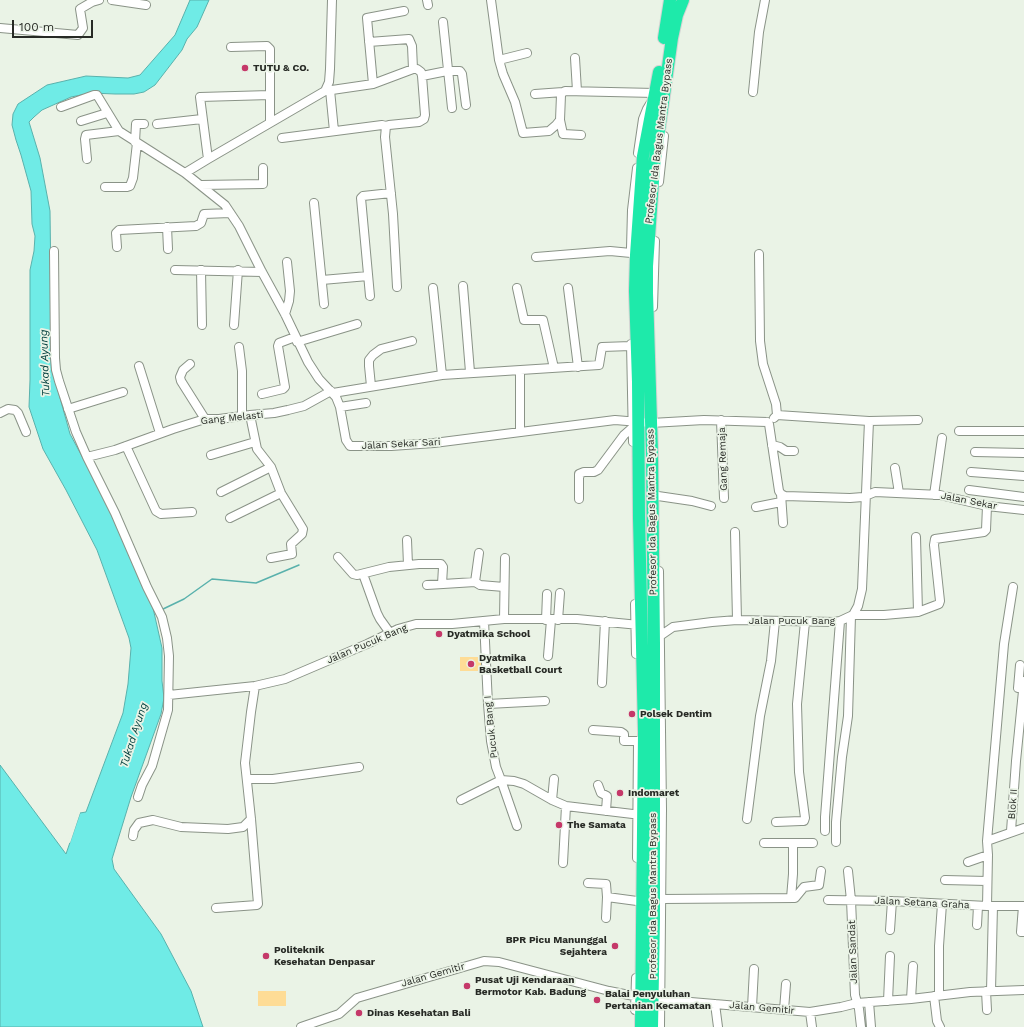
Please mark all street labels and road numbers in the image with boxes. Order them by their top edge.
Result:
street label: Profesor Ida Bagus Mantra Bypass [643,58,675,224]
street label: Gang Melasti [200,409,264,427]
street label: Gang Remaja [716,427,730,491]
street label: Profesor Ida Bagus Mantra Bypass [645,429,659,595]
street label: Jalan Sekar Sari [361,436,441,452]
street label: Jalan Sekar [940,490,998,512]
street label: Jalan Pucuk Bang [749,615,835,627]
street label: Jalan Pucuk Bang [325,622,409,666]
street label: Pucuk Bang I [482,695,500,759]
street label: Blok II [1006,788,1020,820]
street label: Profesor Ida Bagus Mantra Bypass [647,813,659,979]
street label: Jalan Setana Graha [874,895,970,911]
street label: Jalan Sandat [846,920,860,984]
street label: Jalan Gemitir [400,960,466,990]
street label: Jalan Gemitir [729,999,795,1017]

